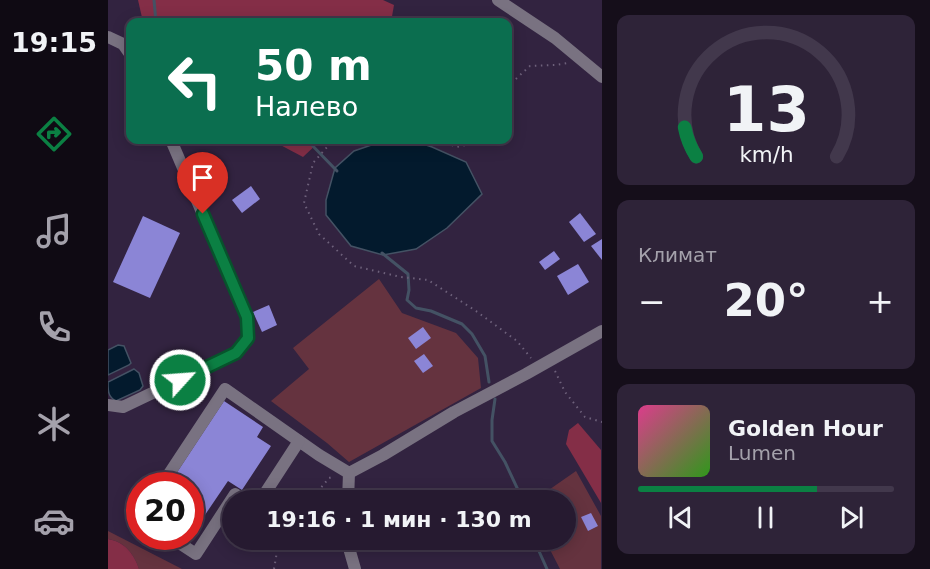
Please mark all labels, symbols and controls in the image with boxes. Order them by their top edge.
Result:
text: 19:15 [11,27,97,58]
text: 50 m [255,41,372,90]
icon: left [156,42,234,120]
text: 13 [723,73,809,146]
text: Налево [255,91,358,122]
icon: directions [33,113,75,155]
text: km/h [739,142,793,167]
pin [177,152,228,214]
icon: arrive [186,161,219,194]
icon: music [33,210,75,252]
text: Климат [638,243,717,267]
text: 20° [723,274,809,327]
text: − [638,282,666,321]
text: + [866,282,894,321]
icon: phone [33,306,75,348]
position arrow [148,348,212,412]
icon: climate [33,403,75,445]
text: Golden Hour [728,416,883,441]
text: Lumen [728,441,796,465]
speed limit sign: 20 [126,472,204,550]
icon: car [33,500,75,542]
icon: previous [664,501,697,534]
icon: pause [749,501,782,534]
icon: next [835,501,868,534]
text: 19:16 · 1 мин · 130 m [266,507,532,532]

